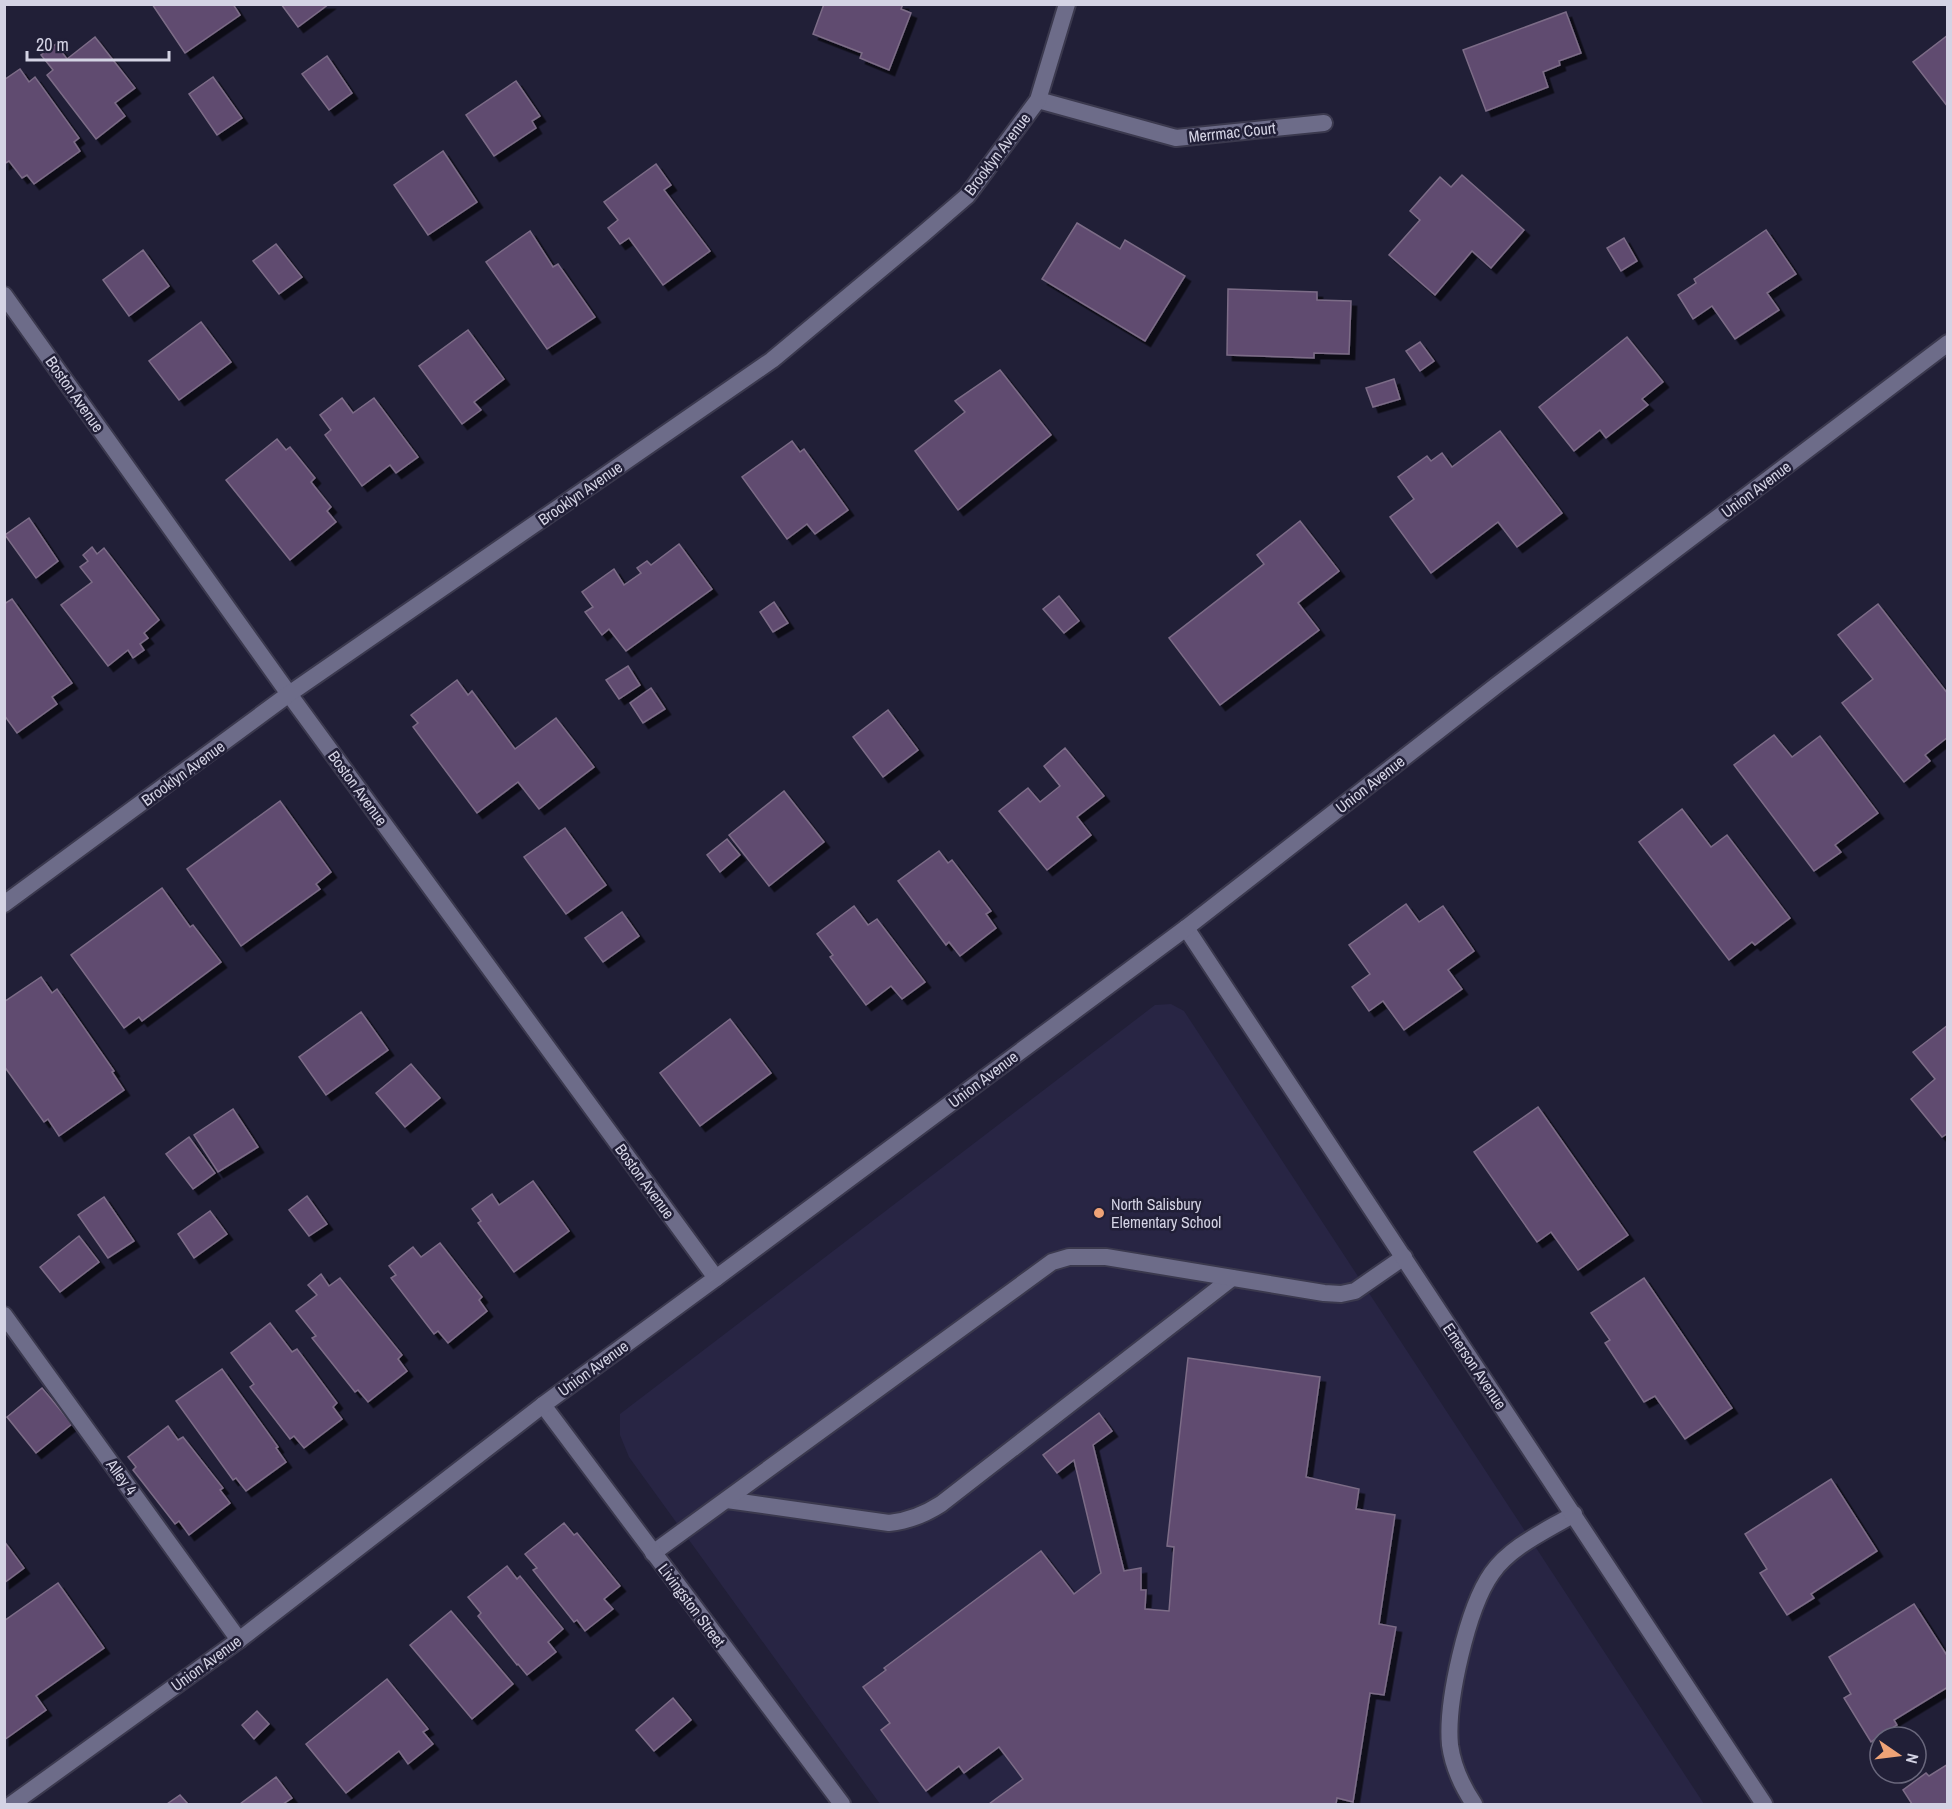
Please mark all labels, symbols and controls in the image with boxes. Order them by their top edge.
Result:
scale bar [27,24,170,62]
text: 20 m [36,32,69,57]
street label: Brooklyn Avenue [959,108,1035,200]
street label: Merrmac Court [1187,116,1277,148]
street label: Boston Avenue [41,352,109,436]
street label: Union Avenue [1717,455,1795,523]
street label: Brooklyn Avenue [533,456,627,530]
street label: Brooklyn Avenue [137,735,229,811]
street label: Boston Avenue [323,746,393,830]
street label: Union Avenue [1331,750,1409,818]
street label: Union Avenue [944,1045,1022,1113]
street label: Boston Avenue [610,1139,680,1223]
place label: North Salisbury Elementary School [1111,1193,1221,1233]
marker: North Salisbury Elementary School [1092,1206,1106,1220]
street label: Emerson Avenue [1438,1319,1512,1413]
street label: Union Avenue [553,1335,633,1401]
street label: Alley 4 [101,1454,142,1499]
street label: Livingston Street [653,1559,731,1652]
street label: Union Avenue [166,1630,246,1696]
north arrow [1868,1725,1928,1785]
text: N [1901,1751,1924,1766]

